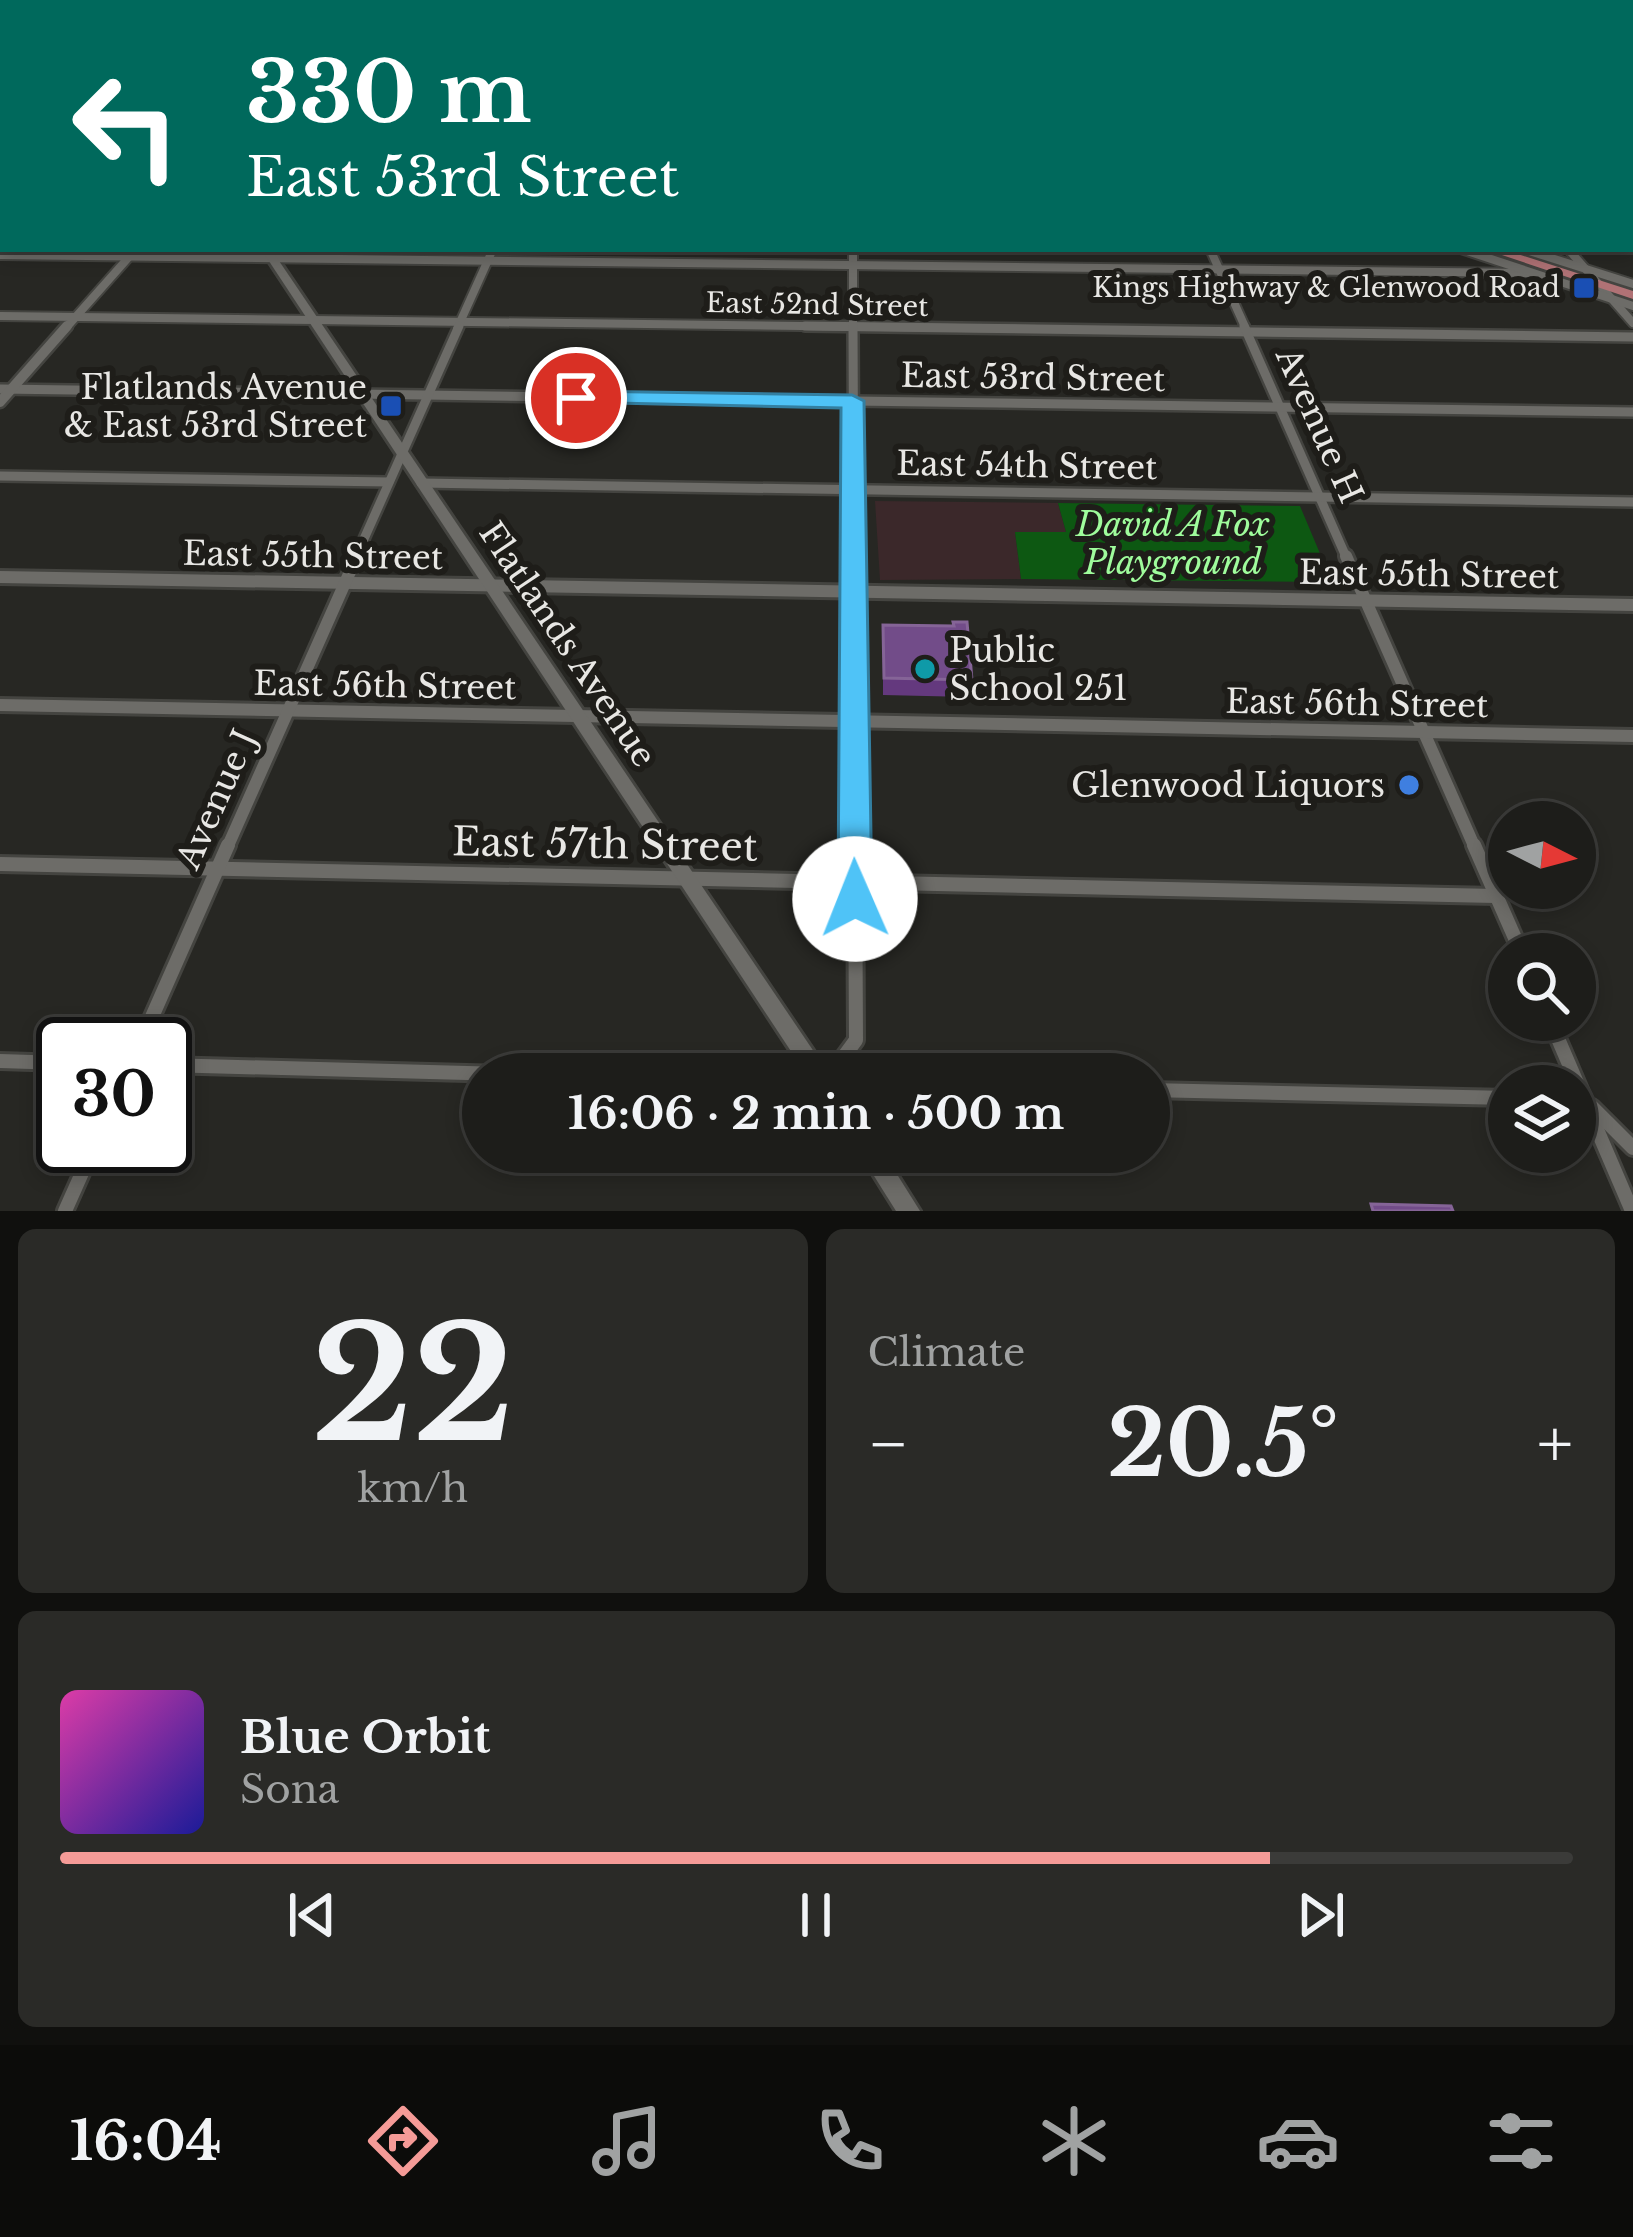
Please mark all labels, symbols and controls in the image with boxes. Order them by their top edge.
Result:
text: 330 m [246,41,532,145]
icon: left [48,48,204,204]
text: East 53rd Street [246,144,679,211]
place label: Kings Highway & Glenwood Road [1092,271,1560,304]
marker: Kings Highway & Glenwood Road [1571,275,1597,301]
street label: East 52nd Street [705,286,929,323]
street label: Avenue H [1267,340,1372,509]
pin [525,347,627,449]
street label: East 53rd Street [900,355,1166,400]
icon: arrive [543,365,609,431]
place label: Flatlands Avenue & East 53rd Street [64,367,368,446]
marker: Flatlands Avenue & East 53rd Street [378,393,404,419]
street label: East 54th Street [896,443,1158,488]
park label: David A Fox Playground [1075,504,1270,583]
street label: Flatlands Avenue [471,514,665,774]
street label: East 55th Street [182,533,444,578]
street label: East 55th Street [1298,552,1560,597]
place label: Public School 251 [949,630,1128,709]
marker: Public School 251 [912,656,938,682]
street label: East 56th Street [253,663,517,708]
street label: East 56th Street [1225,681,1489,726]
street label: Avenue J [167,723,265,876]
place label: Glenwood Liquors [1071,765,1385,806]
marker: Glenwood Liquors [1396,772,1422,798]
north arrow [1488,801,1596,909]
map controls [1488,801,1596,1173]
street label: East 57th Street [452,817,758,872]
position arrow [792,836,918,962]
button: search [1488,933,1596,1041]
speed limit sign: 30 [36,1017,192,1173]
button: layers [1488,1065,1596,1173]
text: 16:06 · 2 min · 500 m [568,1085,1064,1141]
text: 22 [311,1289,514,1482]
text: Climate [868,1328,1025,1377]
text: 20.5° [1107,1389,1339,1500]
text: − [868,1403,909,1485]
text: + [1537,1403,1573,1485]
text: km/h [357,1464,468,1513]
text: Blue Orbit [240,1709,490,1765]
text: Sona [240,1765,339,1814]
icon: previous [279,1882,345,1948]
icon: pause [783,1882,849,1948]
icon: next [1288,1882,1354,1948]
icon: directions [361,2099,445,2183]
icon: music [585,2099,669,2183]
icon: phone [808,2099,892,2183]
icon: climate [1032,2099,1116,2183]
icon: car [1256,2099,1340,2183]
icon: filters [1479,2099,1563,2183]
text: 16:04 [70,2108,222,2175]

